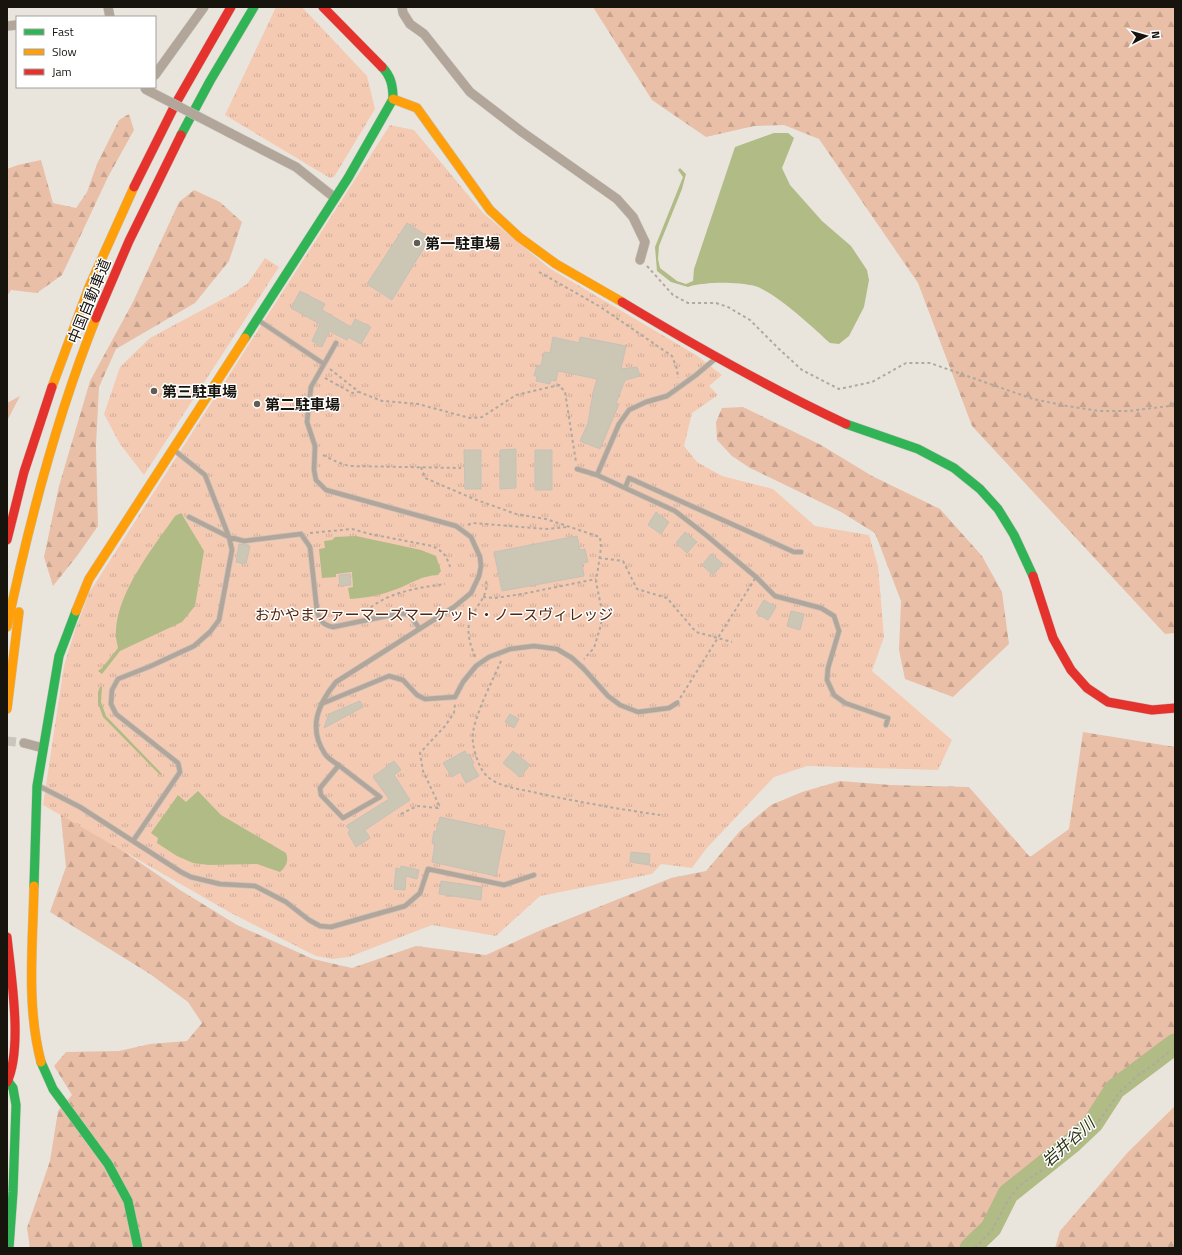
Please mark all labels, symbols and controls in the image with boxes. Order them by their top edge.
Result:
legend [16,16,156,88]
north arrow [1126,16,1166,56]
text: Fast [52,22,75,41]
text: N [1148,30,1164,40]
text: Slow [52,42,77,61]
text: Jam [52,62,72,81]
place label: 第一駐車場 [425,232,500,255]
marker: 第一駐車場 [412,238,422,248]
street label: 中国自動車道 [61,255,117,347]
place label: 第三駐車場 [162,380,237,403]
marker: 第三駐車場 [149,386,159,396]
place label: 第二駐車場 [265,393,340,416]
marker: 第二駐車場 [252,399,262,409]
park label: おかやまファーマーズマーケット・ノースヴィレッジ [255,603,613,626]
water label: 岩井谷川 [1036,1110,1101,1172]

